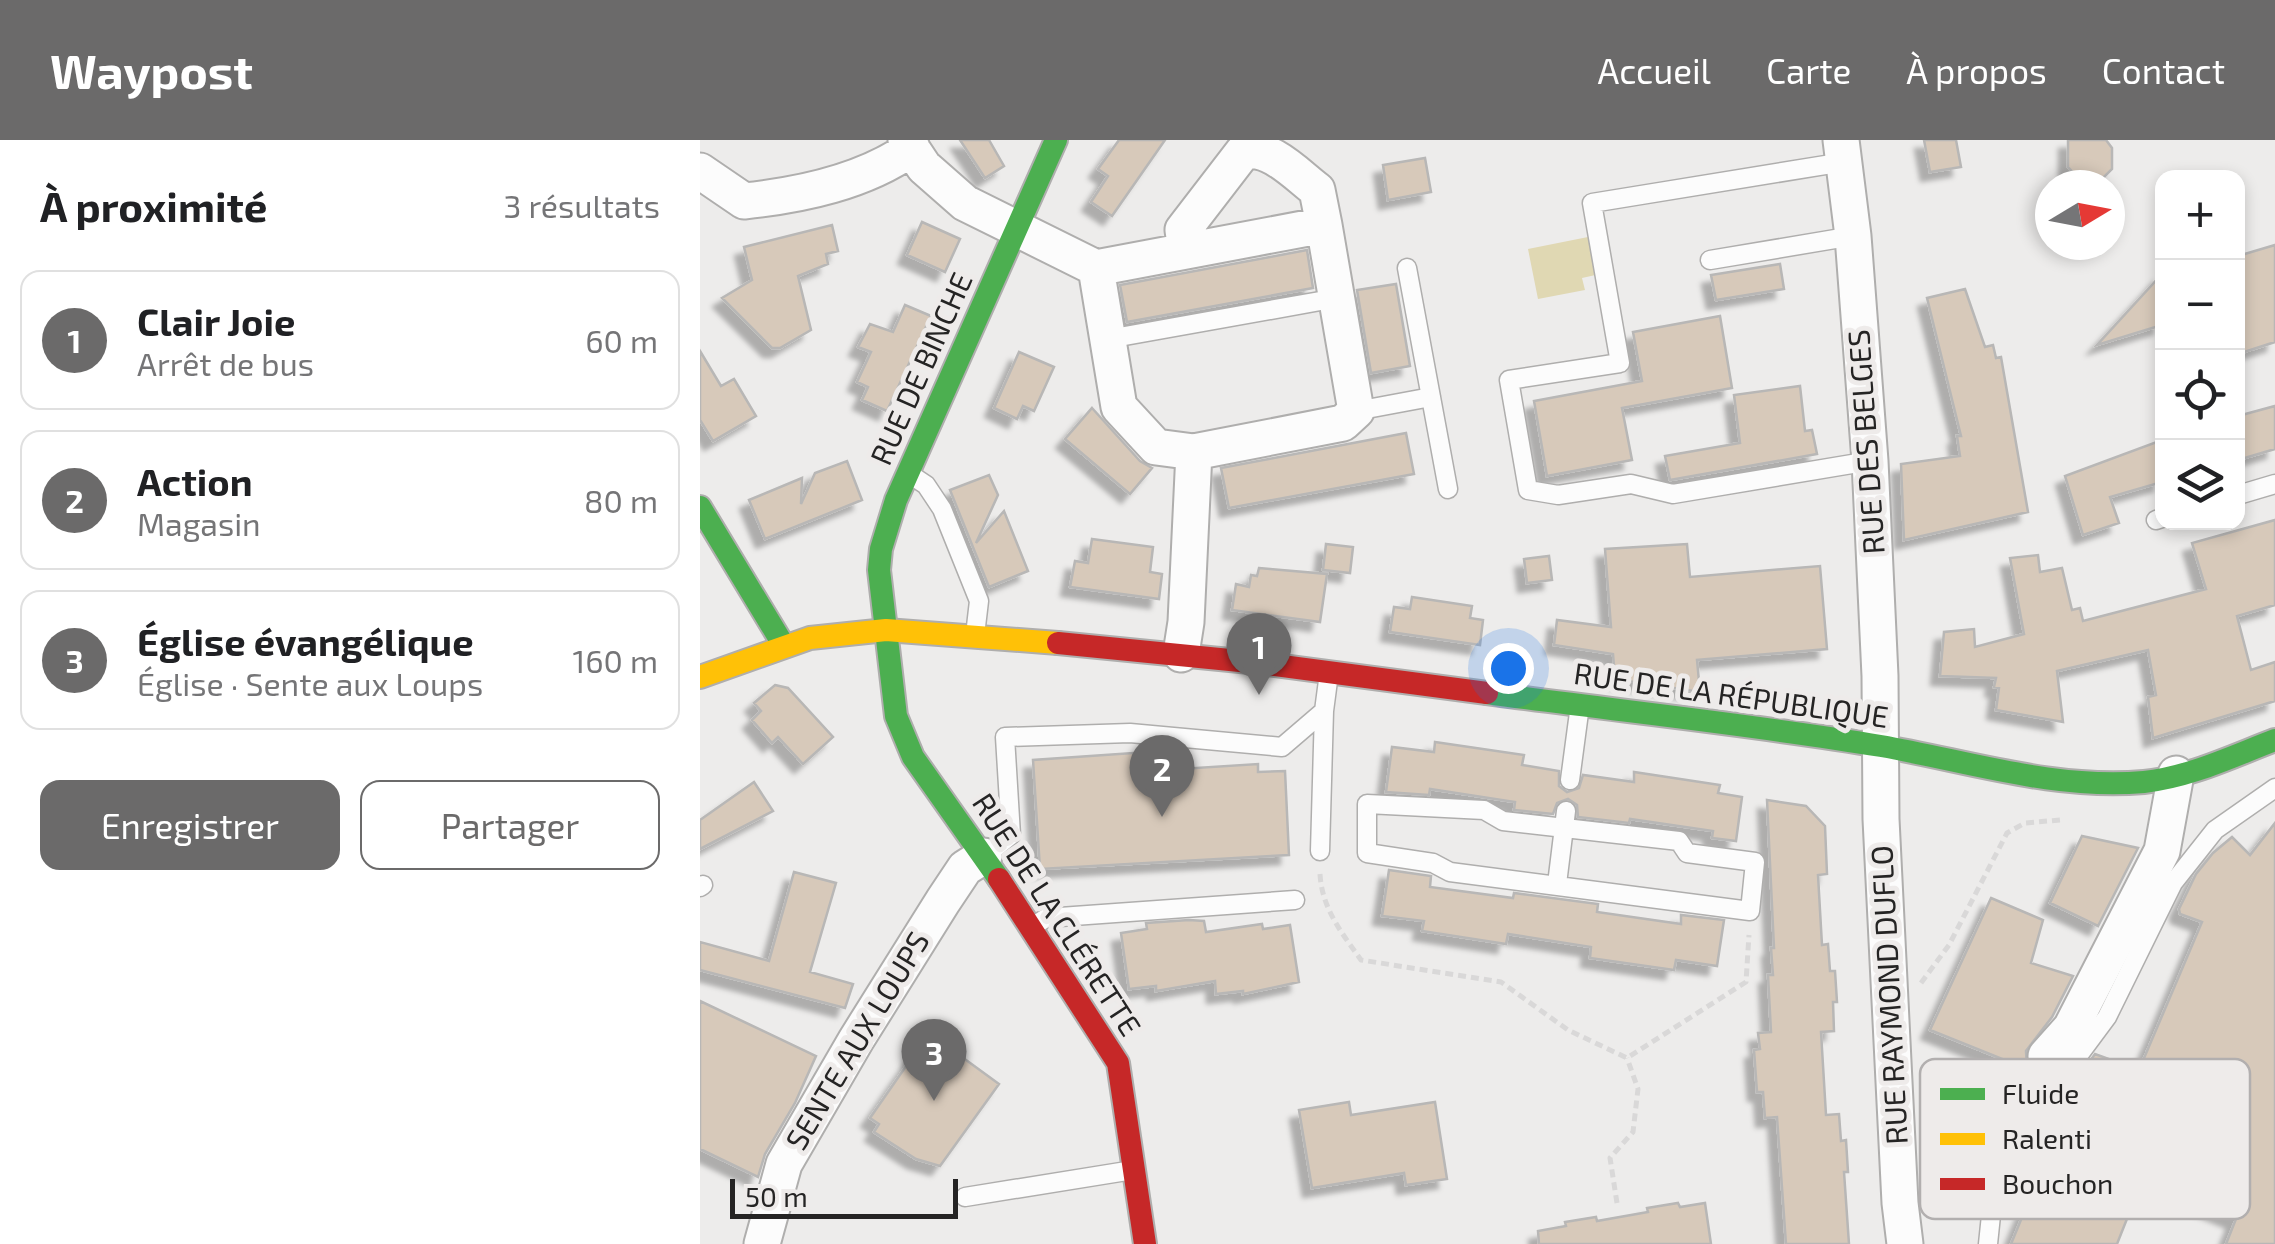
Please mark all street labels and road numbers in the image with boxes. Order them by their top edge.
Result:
street label: RUE DE BINCHE [862,266,979,470]
street label: RUE DES BELGES [1839,329,1891,556]
street label: RUE DE LA RÉPUBLIQUE [1572,654,1891,734]
street label: RUE DE LA CLÉRETTE [966,786,1150,1042]
street label: RUE RAYMOND DUFLO [1862,845,1914,1146]
street label: SENTE AUX LOUPS [777,924,936,1155]

